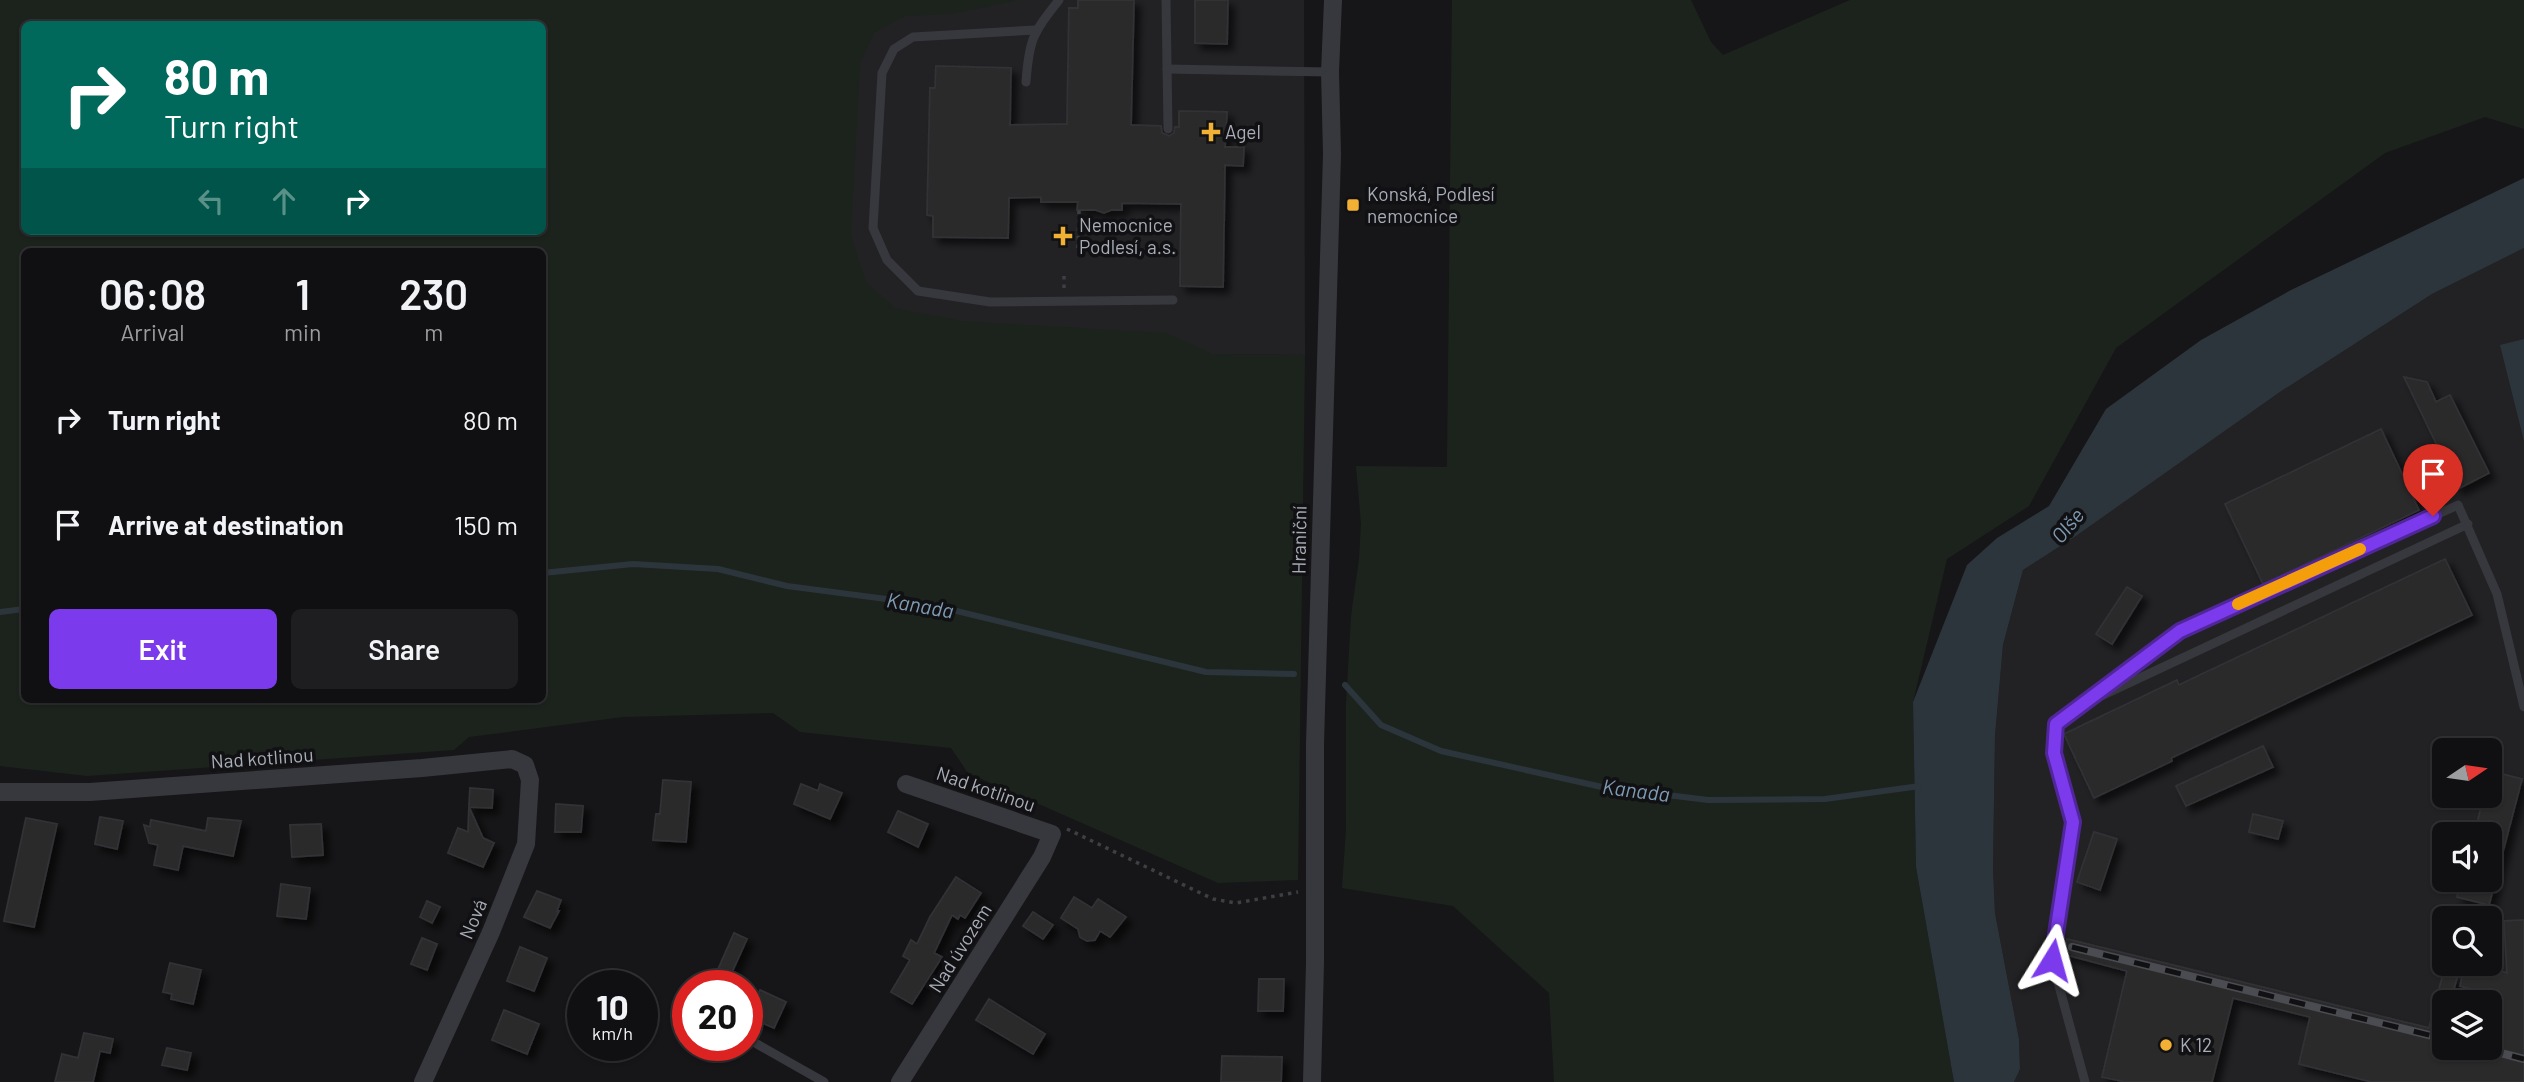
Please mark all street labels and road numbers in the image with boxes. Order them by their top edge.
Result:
street label: Hraniční [1286,506,1311,574]
street label: Nad kotlinou [210,742,314,773]
street label: Nad kotlinou [934,761,1039,816]
street label: Nová [454,895,491,942]
street label: Nad úvozem [923,899,996,996]

